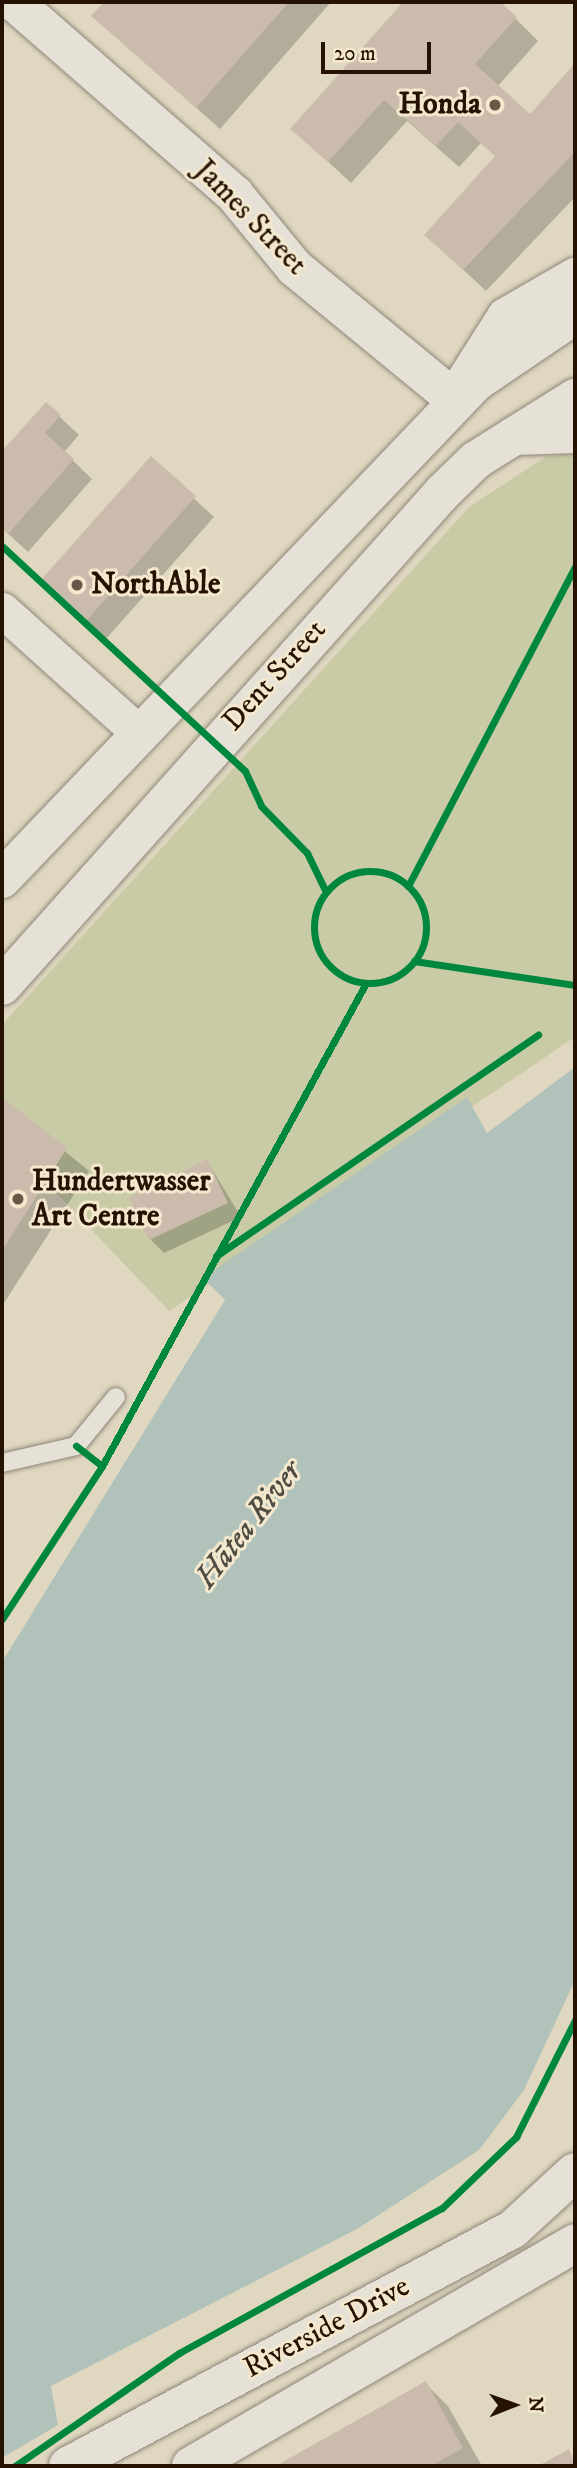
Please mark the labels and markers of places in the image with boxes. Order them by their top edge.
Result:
place label: Honda [398,87,481,123]
marker: Honda [487,97,503,113]
place label: NorthAble [91,567,220,603]
marker: NorthAble [69,577,85,593]
place label: Hundertwasser Art Centre [32,1164,210,1234]
marker: Hundertwasser Art Centre [10,1191,26,1207]

